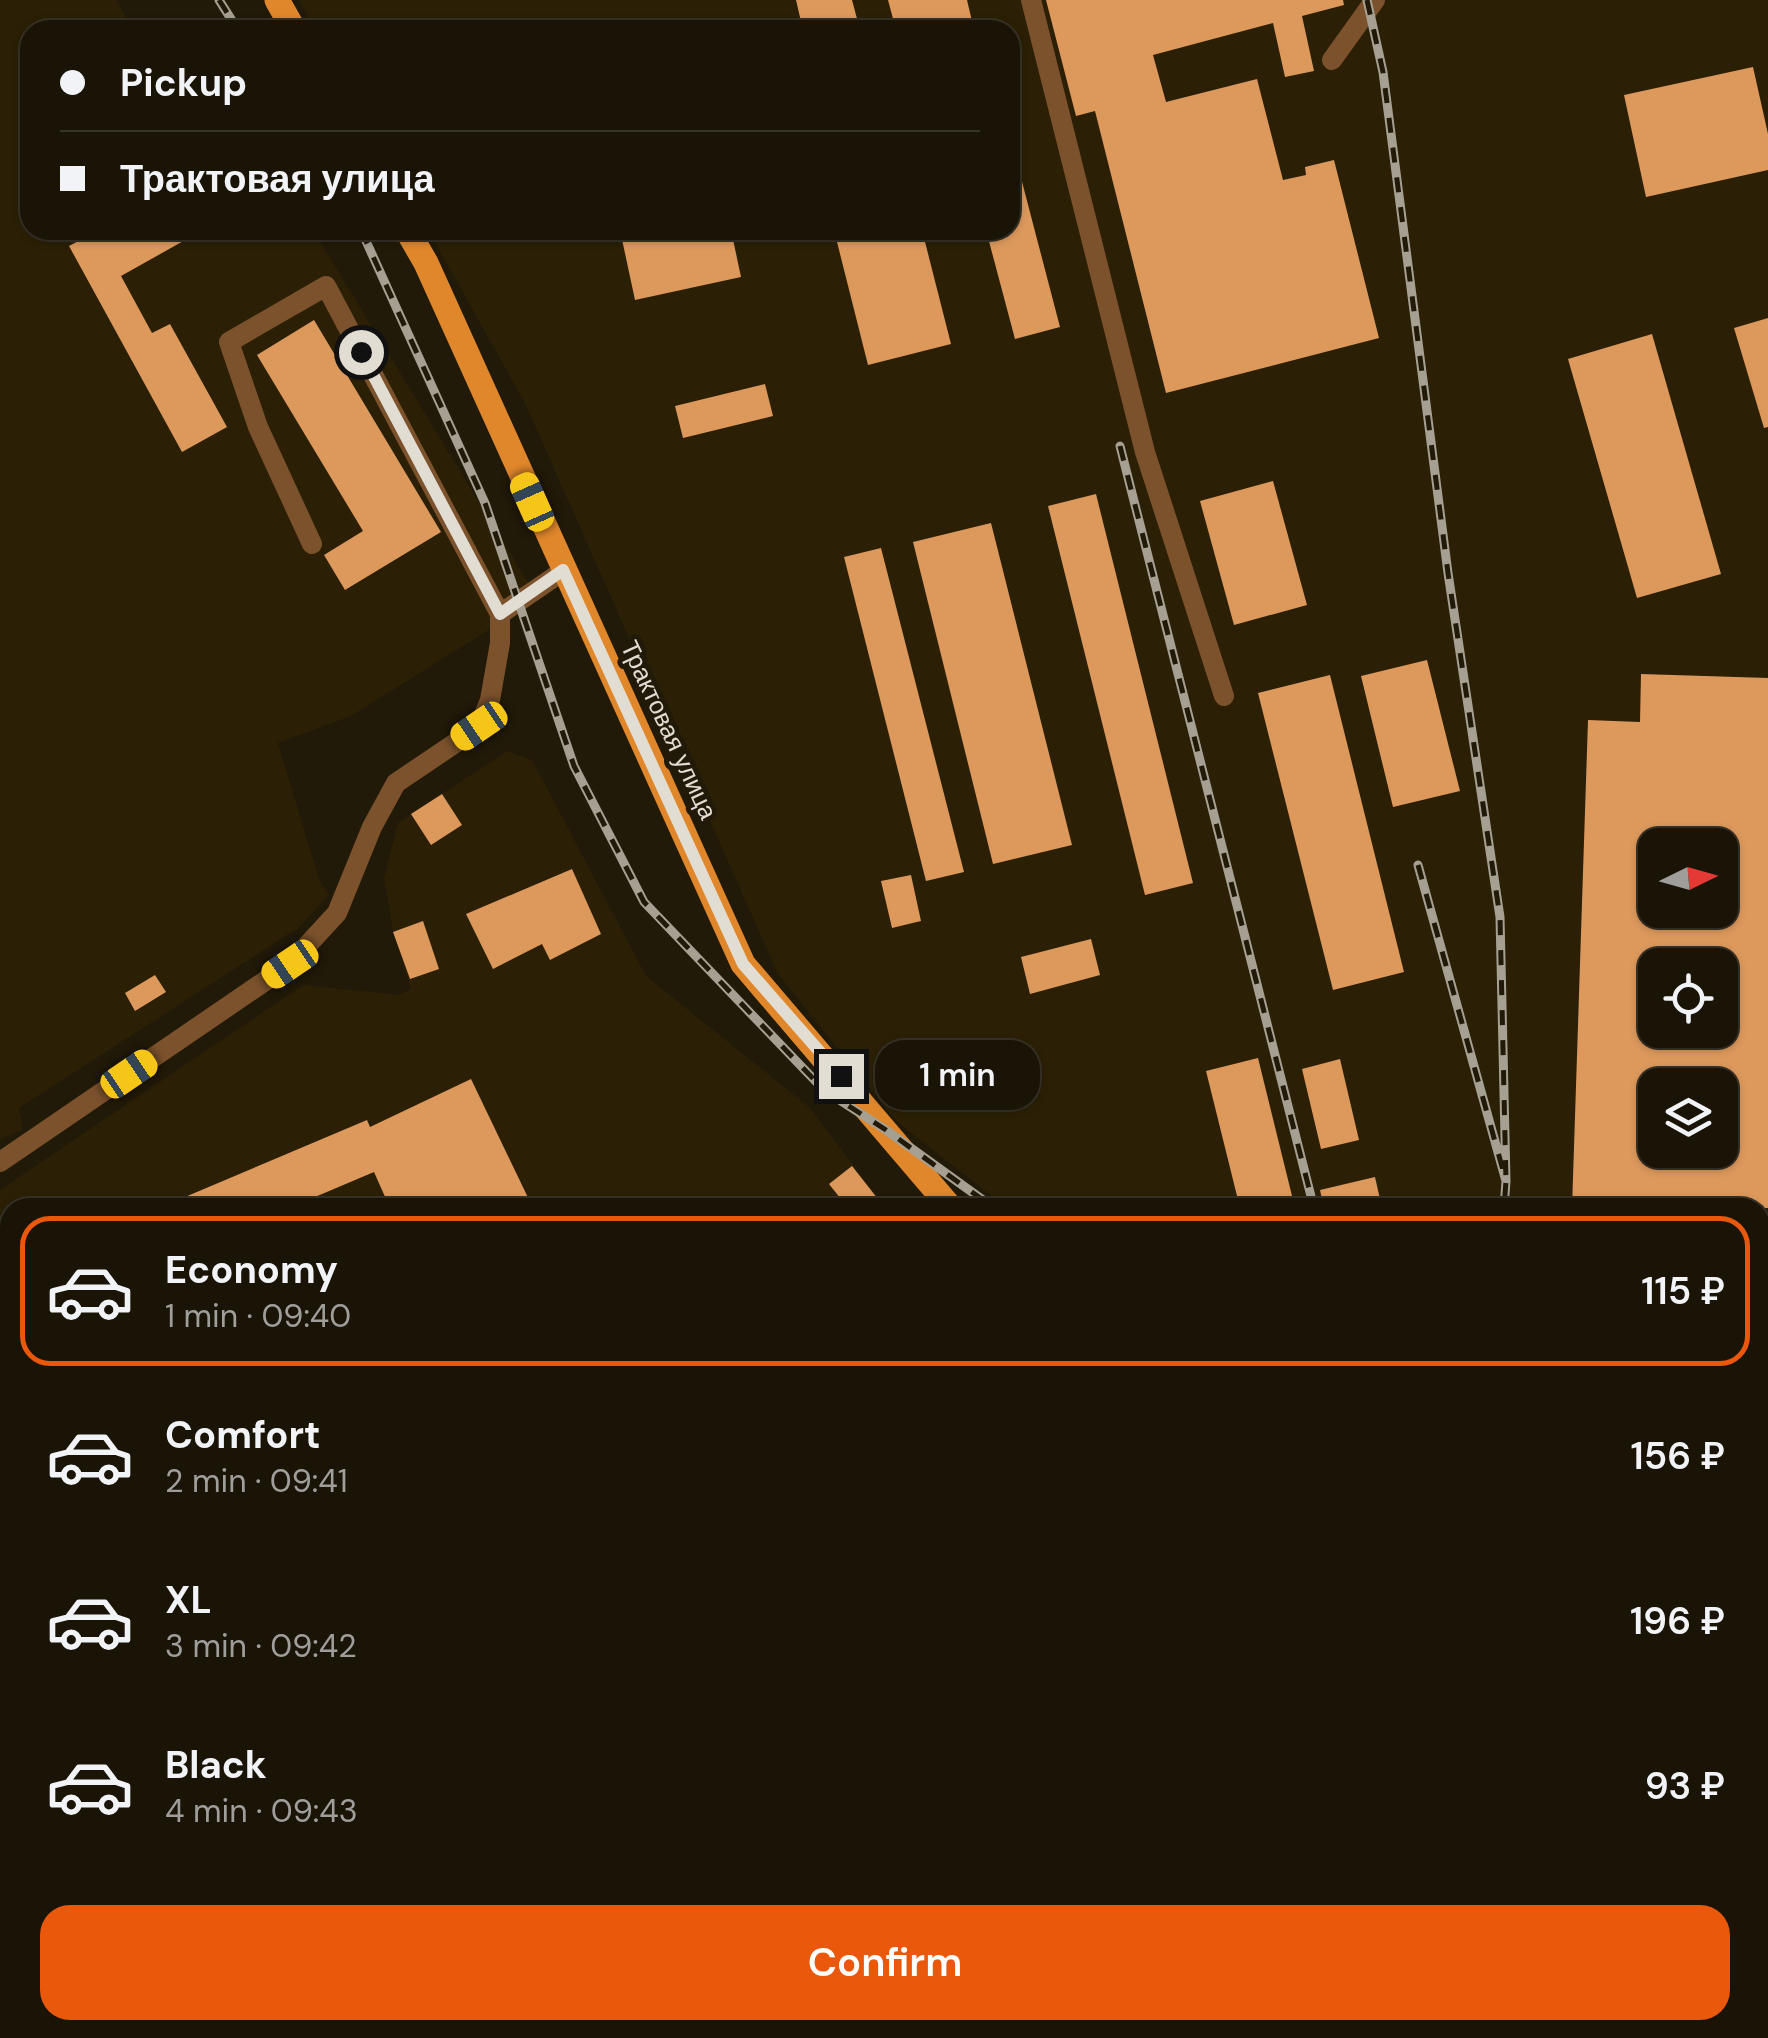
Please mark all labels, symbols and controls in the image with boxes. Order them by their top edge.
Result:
text: Pickup [120,58,247,108]
text: Трактовая улица [120,154,435,204]
route start [339,330,384,375]
car [506,468,558,536]
street label: Трактовая улица [613,635,725,825]
car [446,697,512,755]
north arrow [1638,828,1738,928]
map controls [1638,828,1738,1168]
car [257,935,323,993]
button: locate [1638,948,1738,1048]
callout: 1 min [876,1041,1041,1111]
car [96,1045,162,1103]
route end [819,1054,864,1099]
text: 1 min [919,1054,996,1096]
button: layers [1638,1068,1738,1168]
text: Economy [165,1245,338,1295]
icon: car [45,1246,135,1336]
text: 115 ₽ [1641,1266,1725,1316]
text: 1 min · 09:40 [165,1295,351,1337]
text: Comfort [165,1410,321,1460]
icon: car [45,1411,135,1501]
text: 156 ₽ [1630,1431,1725,1481]
text: 2 min · 09:41 [165,1460,348,1502]
text: XL [165,1575,212,1625]
icon: car [45,1576,135,1666]
text: 196 ₽ [1630,1596,1725,1646]
text: 3 min · 09:42 [165,1625,357,1667]
text: Black [165,1740,267,1790]
icon: car [45,1741,135,1831]
text: 93 ₽ [1645,1761,1725,1811]
text: 4 min · 09:43 [165,1790,358,1832]
button: Confirm [40,1905,1730,2020]

